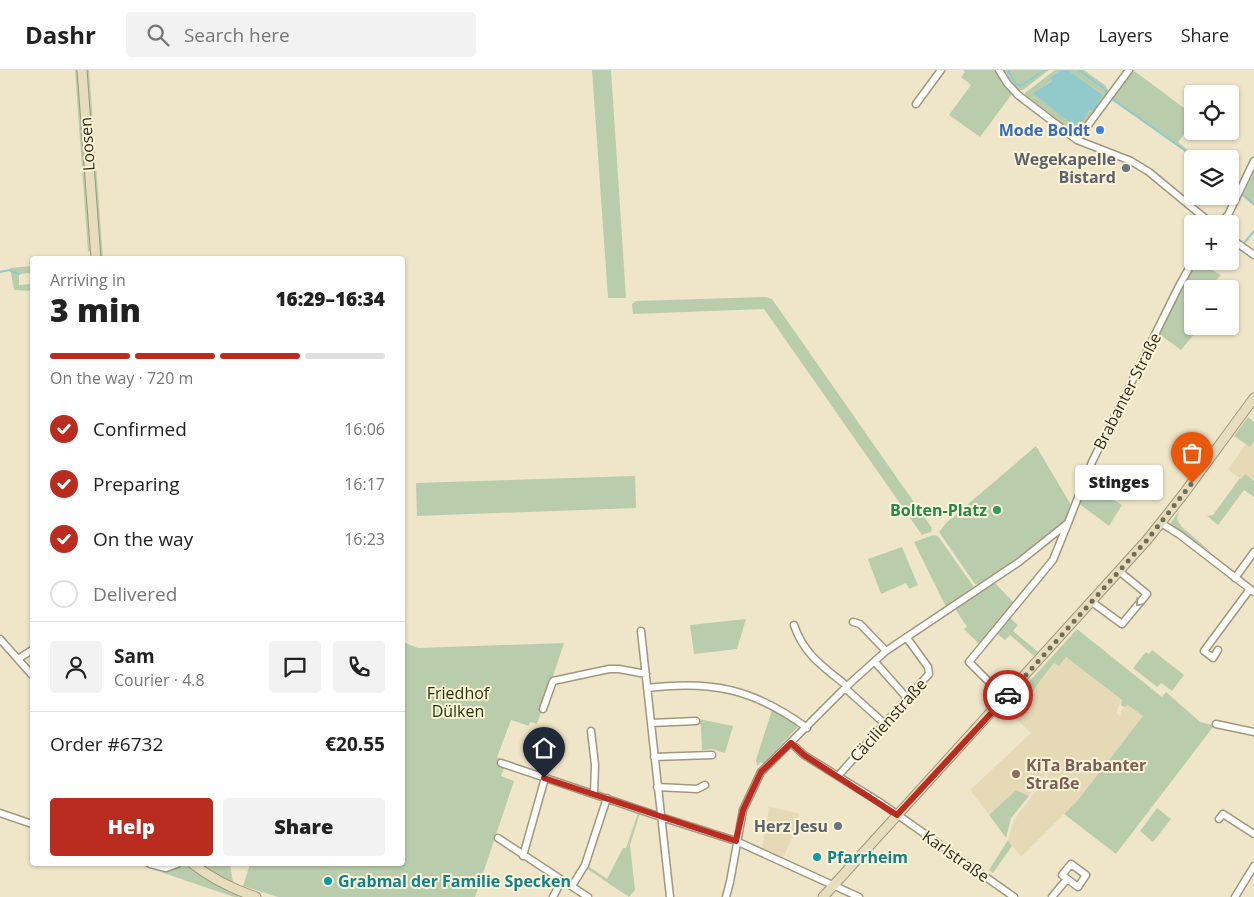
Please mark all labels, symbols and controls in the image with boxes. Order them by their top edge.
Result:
search box [126,12,476,57]
text: Dashr [25,18,96,51]
icon: search [144,21,172,49]
text: Search here [184,22,290,48]
text: Map [1033,23,1070,47]
text: Layers [1098,23,1153,47]
text: Share [1181,23,1229,47]
map controls [1184,85,1239,335]
button: locate [1184,85,1239,140]
street label: Loosen [74,116,100,172]
place label: Mode Boldt [999,119,1090,141]
marker: Mode Boldt [1094,124,1106,136]
place label: Wegekapelle Bistard [1014,148,1116,188]
button: layers [1184,150,1239,205]
marker: Wegekapelle Bistard [1120,162,1132,174]
button: + [1184,215,1239,270]
text: Arriving in [50,269,126,291]
button: − [1184,280,1239,335]
text: 16:29–16:34 [275,286,385,312]
text: 3 min [50,288,141,331]
street label: Brabanter Straße [1088,329,1166,453]
text: On the way · 720 m [50,367,193,389]
icon: check [50,415,78,443]
text: Confirmed [93,416,187,442]
text: 16:06 [344,418,385,440]
pin [1171,432,1213,483]
icon: bag [1178,439,1206,467]
callout: Stinges [1074,466,1162,500]
icon: check [50,470,78,498]
text: Preparing [93,471,180,497]
text: Stinges [1089,471,1149,493]
text: 16:17 [344,473,385,495]
place label: Bolten-Platz [890,499,987,521]
marker: Bolten-Platz [991,504,1003,516]
icon: check [50,525,78,553]
text: On the way [93,526,193,552]
text: 16:23 [344,528,385,550]
text: Delivered [93,581,177,607]
one-way arrow [1136,598,1145,607]
button: person [50,641,102,693]
button: chat [269,641,321,693]
button: phone [333,641,385,693]
text: Sam [114,643,155,669]
text: Courier · 4.8 [114,669,205,691]
courier [983,670,1033,720]
street label: Cäcilienstraße [845,674,931,766]
icon: car [994,681,1022,709]
park label: Friedhof Dülken [427,682,491,722]
pin [523,727,565,778]
text: Order #6732 [50,731,163,757]
text: €20.55 [325,731,385,757]
icon: home [530,734,558,762]
place label: KiTa Brabanter Straße [1026,754,1146,794]
marker: KiTa Brabanter Straße [1010,768,1022,780]
button: Help [50,798,213,856]
button: Share [223,798,385,856]
place label: Herz Jesu [754,815,828,837]
marker: Herz Jesu [832,820,844,832]
street label: Karlstraße [918,825,994,887]
place label: Pfarrheim [827,846,908,868]
marker: Pfarrheim [811,851,823,863]
place label: Grabmal der Familie Specken [338,870,571,892]
marker: Grabmal der Familie Specken [322,875,334,887]

